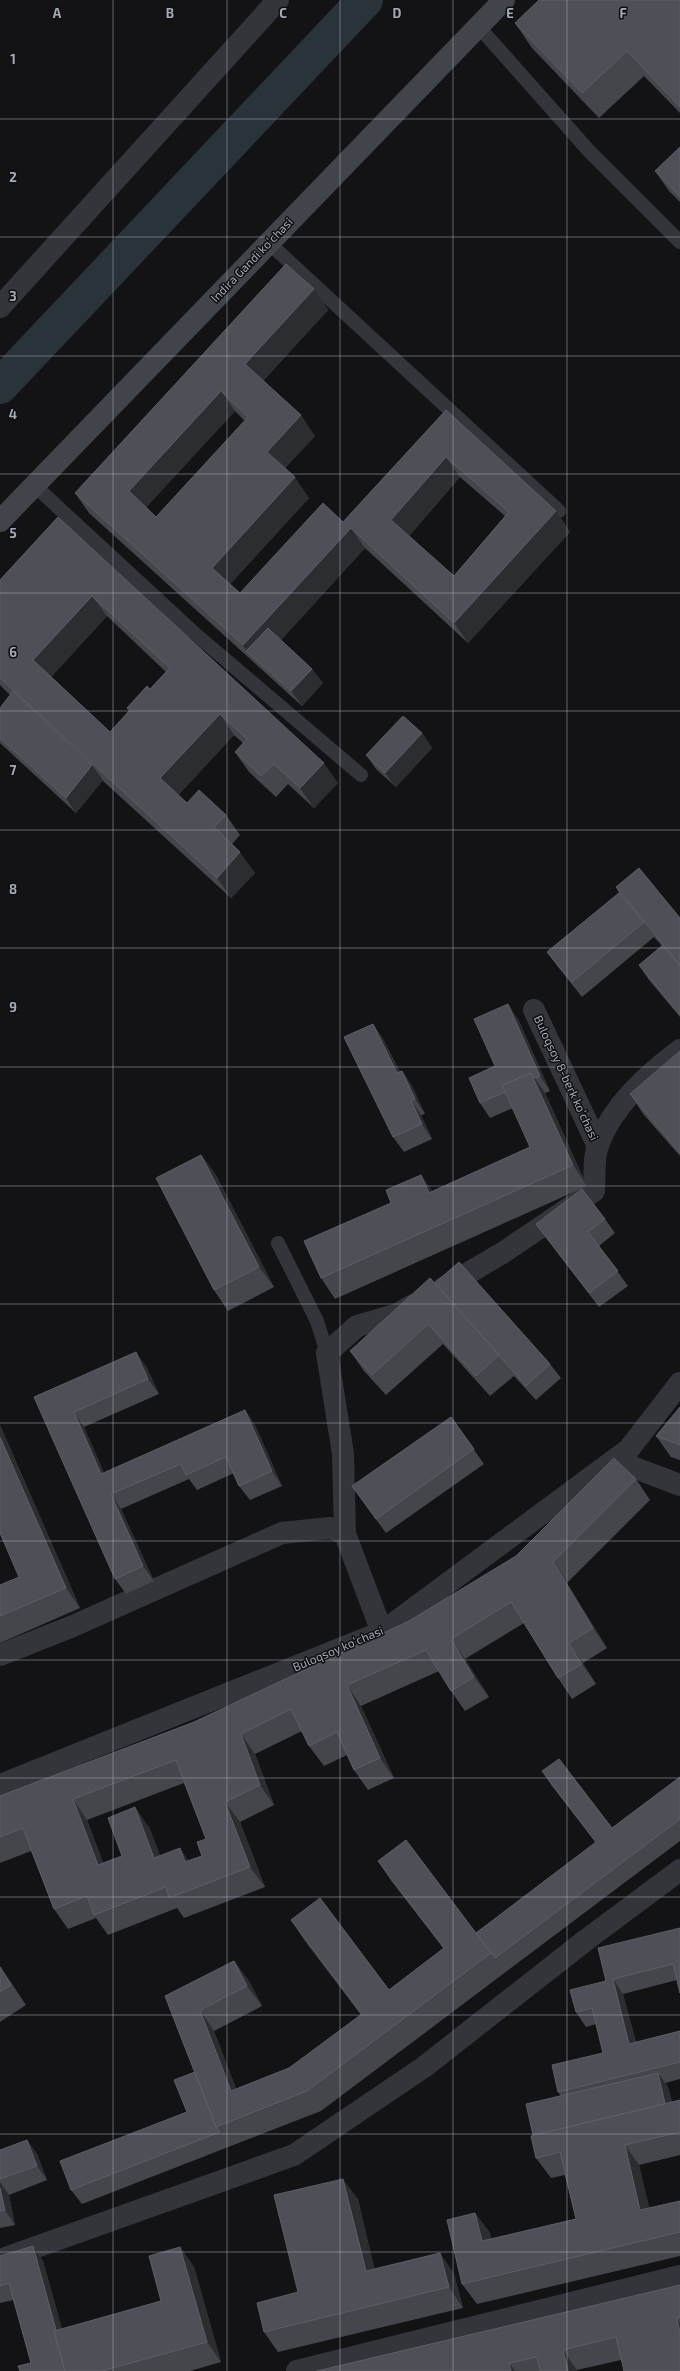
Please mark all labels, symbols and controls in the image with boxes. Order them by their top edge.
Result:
text: A [53,5,62,21]
text: B [166,5,174,21]
text: C [279,5,287,21]
text: D [393,5,402,21]
text: E [506,5,514,21]
text: F [619,5,627,21]
text: 1 [10,51,16,67]
text: 2 [9,169,17,185]
street label: Indira Gandi koʻchasi [207,214,295,304]
text: 3 [9,288,17,304]
text: 4 [9,406,17,422]
text: 5 [9,525,17,541]
text: 6 [9,644,17,660]
text: 7 [10,762,17,778]
text: 8 [9,881,17,897]
text: 9 [9,999,17,1015]
street label: Buloqsoy 8-berk koʻchasi [532,1013,602,1142]
street label: Buloqsoy koʻchasi [290,1623,385,1673]

